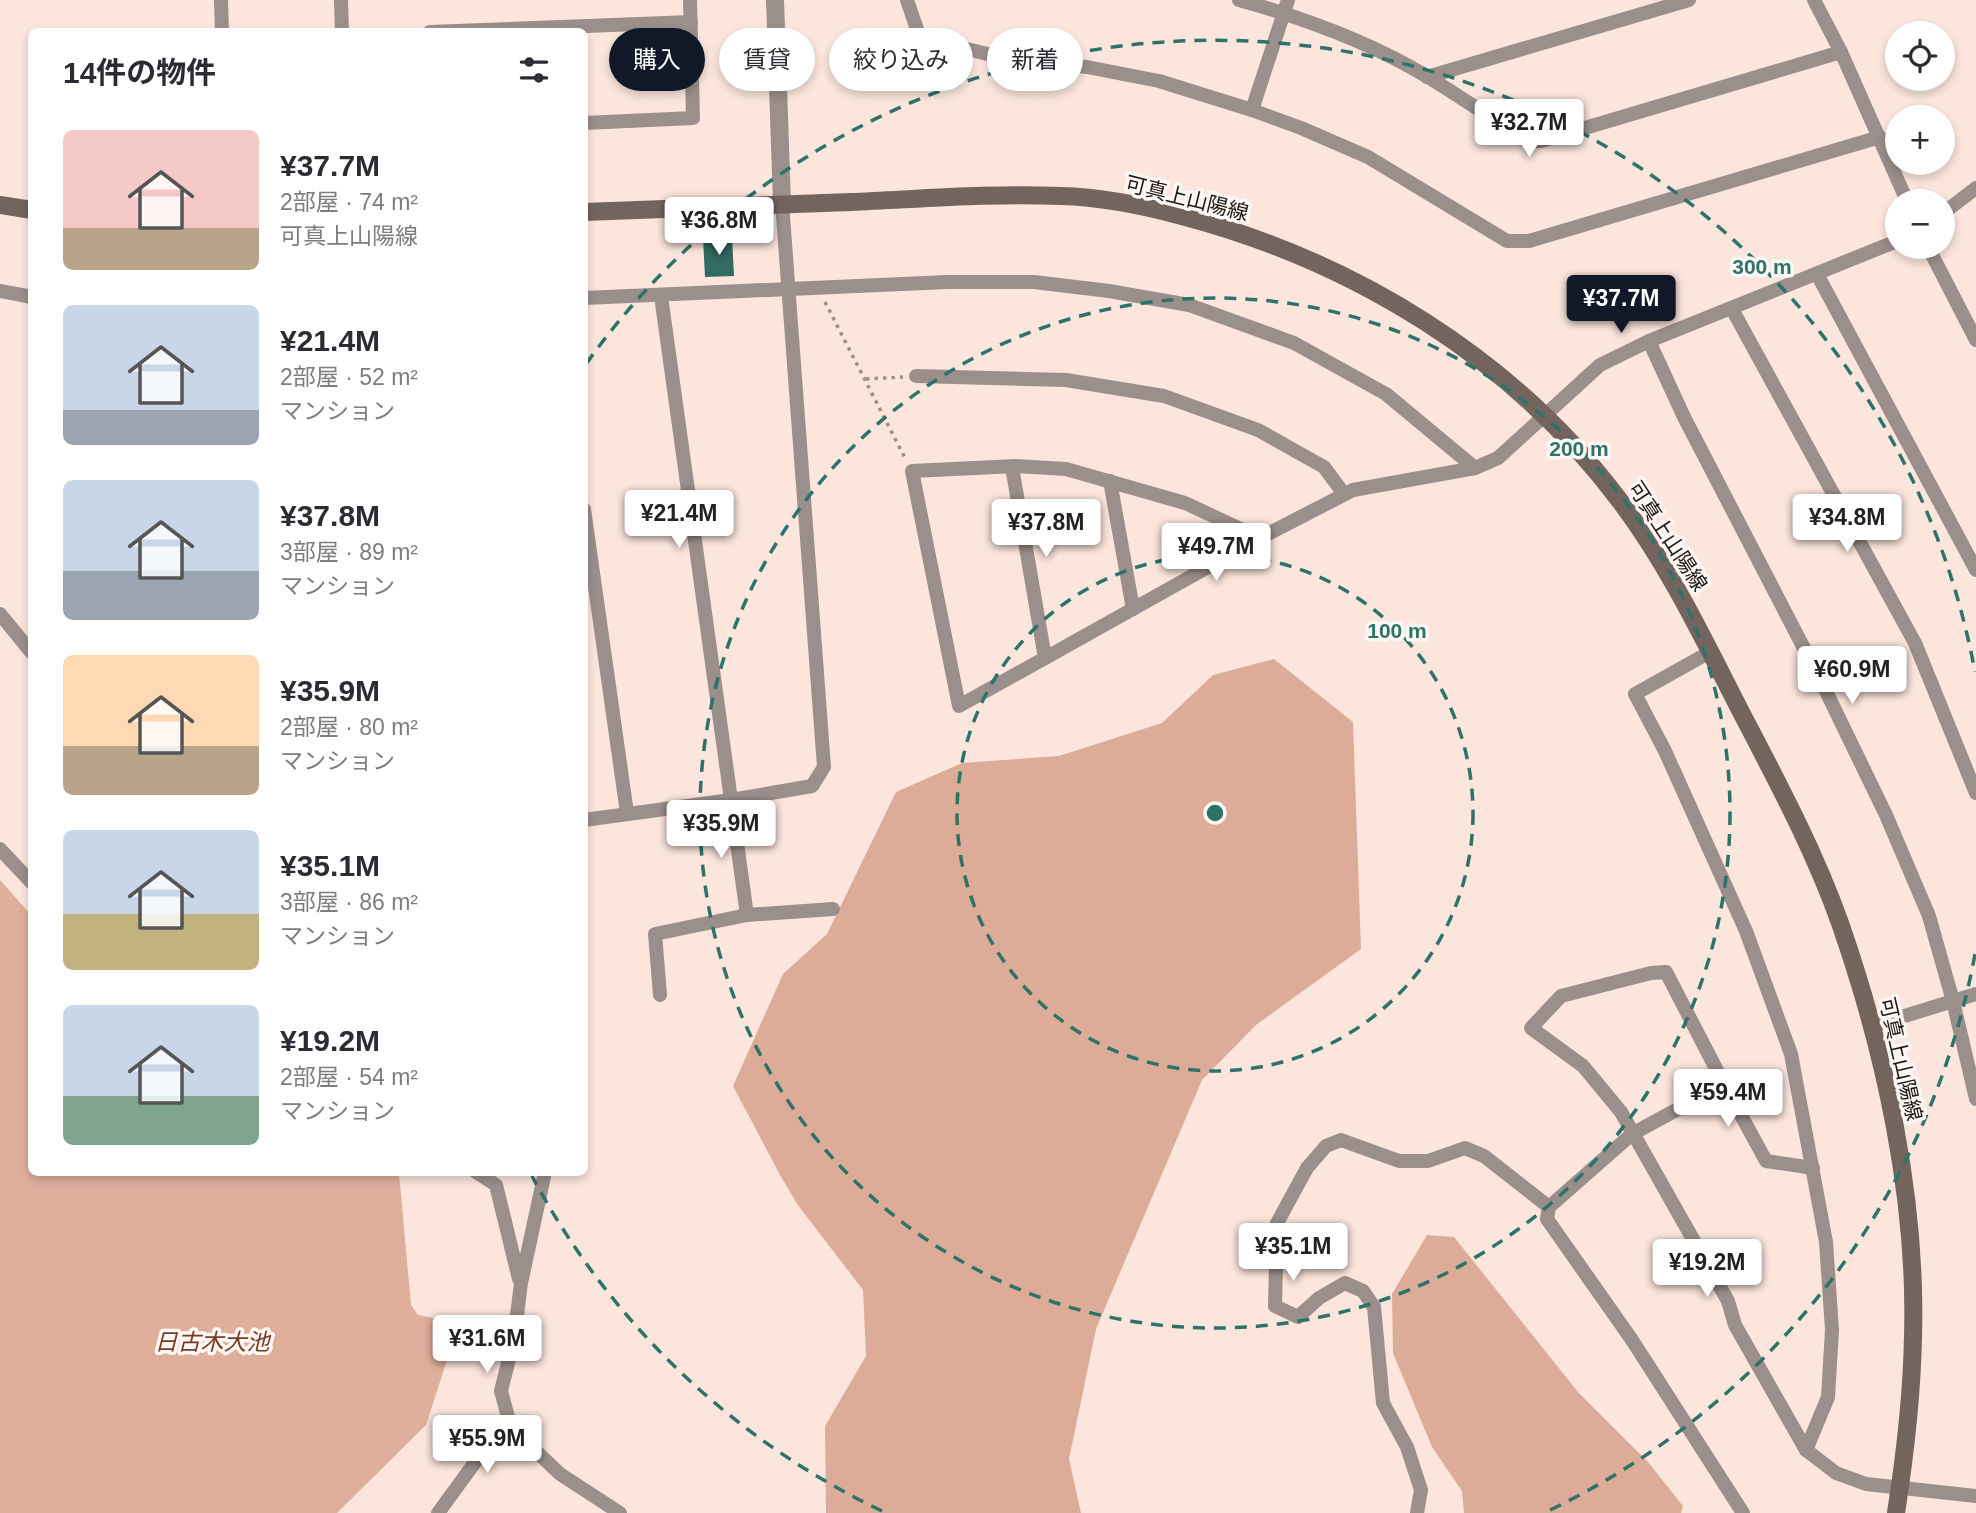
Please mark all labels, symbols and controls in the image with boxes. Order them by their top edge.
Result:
map controls [1885,21,1955,259]
button: locate [1885,21,1955,91]
chip: 購入 [609,28,705,91]
chip: 賃貸 [719,28,815,91]
chip: 絞り込み [829,28,973,91]
chip: 新着 [987,28,1083,91]
icon: filters [515,51,553,89]
text: 14件の物件 [63,56,216,89]
pin: ¥32.7M [1472,100,1586,159]
button: + [1885,105,1955,175]
text: ¥32.7M [1491,109,1567,135]
text: ¥37.7M [280,149,380,182]
icon: home [119,158,203,242]
street label: 可真上山陽線 [1123,172,1251,224]
text: 2部屋 · 74 m² [280,189,418,215]
button: − [1885,189,1955,259]
pin: ¥36.8M [662,198,776,257]
text: ¥36.8M [681,207,757,233]
text: 可真上山陽線 [280,223,418,249]
text: 300 m [1732,255,1792,278]
pin: ¥37.7M [1564,276,1678,335]
text: ¥37.7M [1583,285,1659,311]
text: ¥21.4M [280,324,380,357]
icon: home [119,333,203,417]
text: 2部屋 · 52 m² [280,364,418,390]
text: マンション [280,398,395,424]
text: 200 m [1549,437,1609,460]
street label: 可真上山陽線 [1624,477,1712,595]
pin: ¥21.4M [622,490,736,550]
pin: ¥34.8M [1790,494,1904,554]
text: ¥37.8M [280,499,380,532]
text: ¥21.4M [641,500,717,526]
pin: ¥37.8M [989,500,1103,559]
text: ¥34.8M [1809,504,1885,530]
icon: home [119,508,203,592]
text: ¥37.8M [1008,509,1084,535]
pin: ¥49.7M [1159,524,1273,583]
text: ¥49.7M [1178,533,1254,559]
text: 3部屋 · 89 m² [280,539,418,565]
text: マンション [280,573,395,599]
text: 100 m [1367,619,1427,642]
pin: ¥60.9M [1795,646,1909,706]
text: ¥60.9M [1814,656,1890,682]
text: ¥35.9M [280,674,380,707]
icon: home [119,683,203,767]
text: 2部屋 · 80 m² [280,714,418,740]
text: マンション [280,748,395,774]
pin: ¥35.9M [664,800,778,860]
centre of rings [1203,801,1227,825]
text: ¥35.9M [683,810,759,836]
text: ¥35.1M [280,849,380,882]
icon: home [119,858,203,942]
text: 3部屋 · 86 m² [280,889,418,915]
text: マンション [280,923,395,949]
street label: 可真上山陽線 [1876,995,1926,1123]
text: ¥19.2M [280,1024,380,1057]
icon: home [119,1033,203,1117]
text: 2部屋 · 54 m² [280,1064,418,1090]
pin: ¥59.4M [1671,1070,1785,1129]
text: ¥59.4M [1690,1079,1766,1105]
text: マンション [280,1098,395,1124]
pin: ¥35.1M [1236,1224,1350,1283]
text: ¥35.1M [1255,1233,1331,1259]
pin: ¥19.2M [1650,1240,1764,1299]
text: ¥19.2M [1669,1249,1745,1275]
pin: ¥31.6M [430,1316,544,1375]
text: ¥31.6M [449,1325,525,1351]
water label: 日古木大池 [155,1329,272,1355]
pin: ¥55.9M [430,1416,544,1475]
text: ¥55.9M [449,1425,525,1451]

